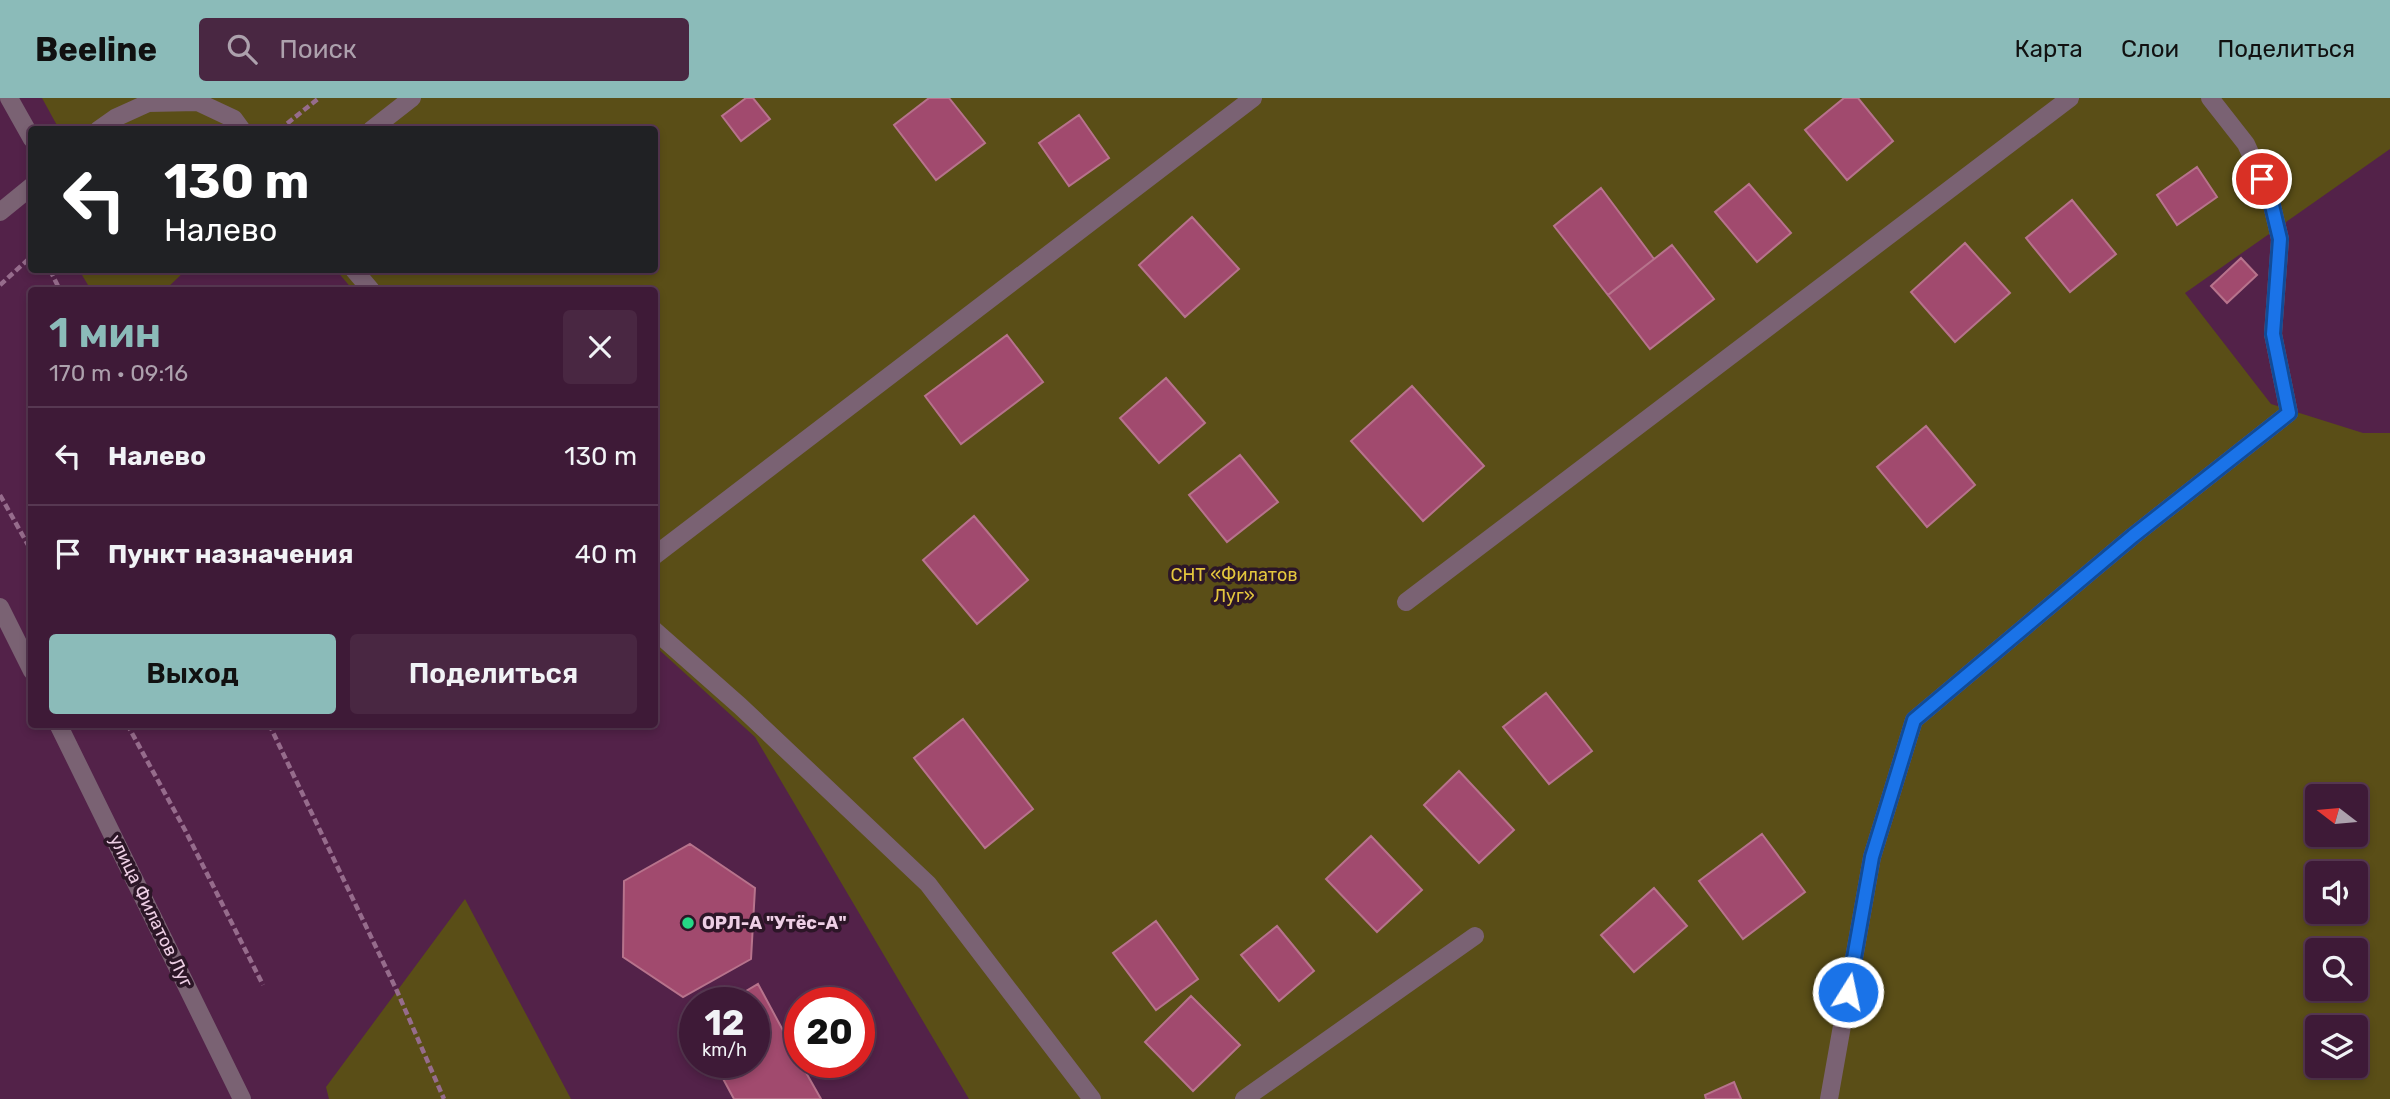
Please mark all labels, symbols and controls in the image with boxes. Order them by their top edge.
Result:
search box [199,18,689,81]
text: Beeline [35,30,157,69]
icon: search [223,30,261,68]
text: Поиск [279,34,357,65]
text: Карта [2014,35,2083,63]
text: Слои [2121,35,2179,63]
text: Поделиться [2217,35,2355,63]
pin [2232,149,2292,209]
text: 130 m [164,152,309,210]
icon: left [49,154,140,245]
icon: arrive [2243,160,2281,198]
text: Налево [164,211,277,249]
text: 1 мин [49,308,161,358]
button: close [563,310,637,384]
text: 170 m · 09:16 [49,359,188,387]
icon: left [49,437,87,475]
text: Налево [108,441,206,472]
text: 130 m [564,441,637,472]
icon: arrive [49,535,87,573]
text: Пункт назначения [108,539,353,570]
text: 40 m [575,539,637,570]
park label: СНТ «Филатов Луг» [1170,564,1298,607]
button: Выход [49,634,336,714]
button: Поделиться [350,634,637,714]
north arrow [2305,784,2368,847]
map controls [2305,784,2368,1078]
street label: улица Филатов Луг [104,831,198,991]
button: sound [2305,861,2368,924]
place label: ОРЛ-А "Утёс-А" [702,912,847,934]
marker: ОРЛ-А "Утёс-А" [680,915,696,931]
button: search [2305,938,2368,1001]
position arrow [1811,955,1885,1029]
speed limit sign: 20 [784,987,875,1078]
text: 12 [704,1002,745,1044]
button: layers [2305,1015,2368,1078]
text: km/h [702,1039,747,1061]

